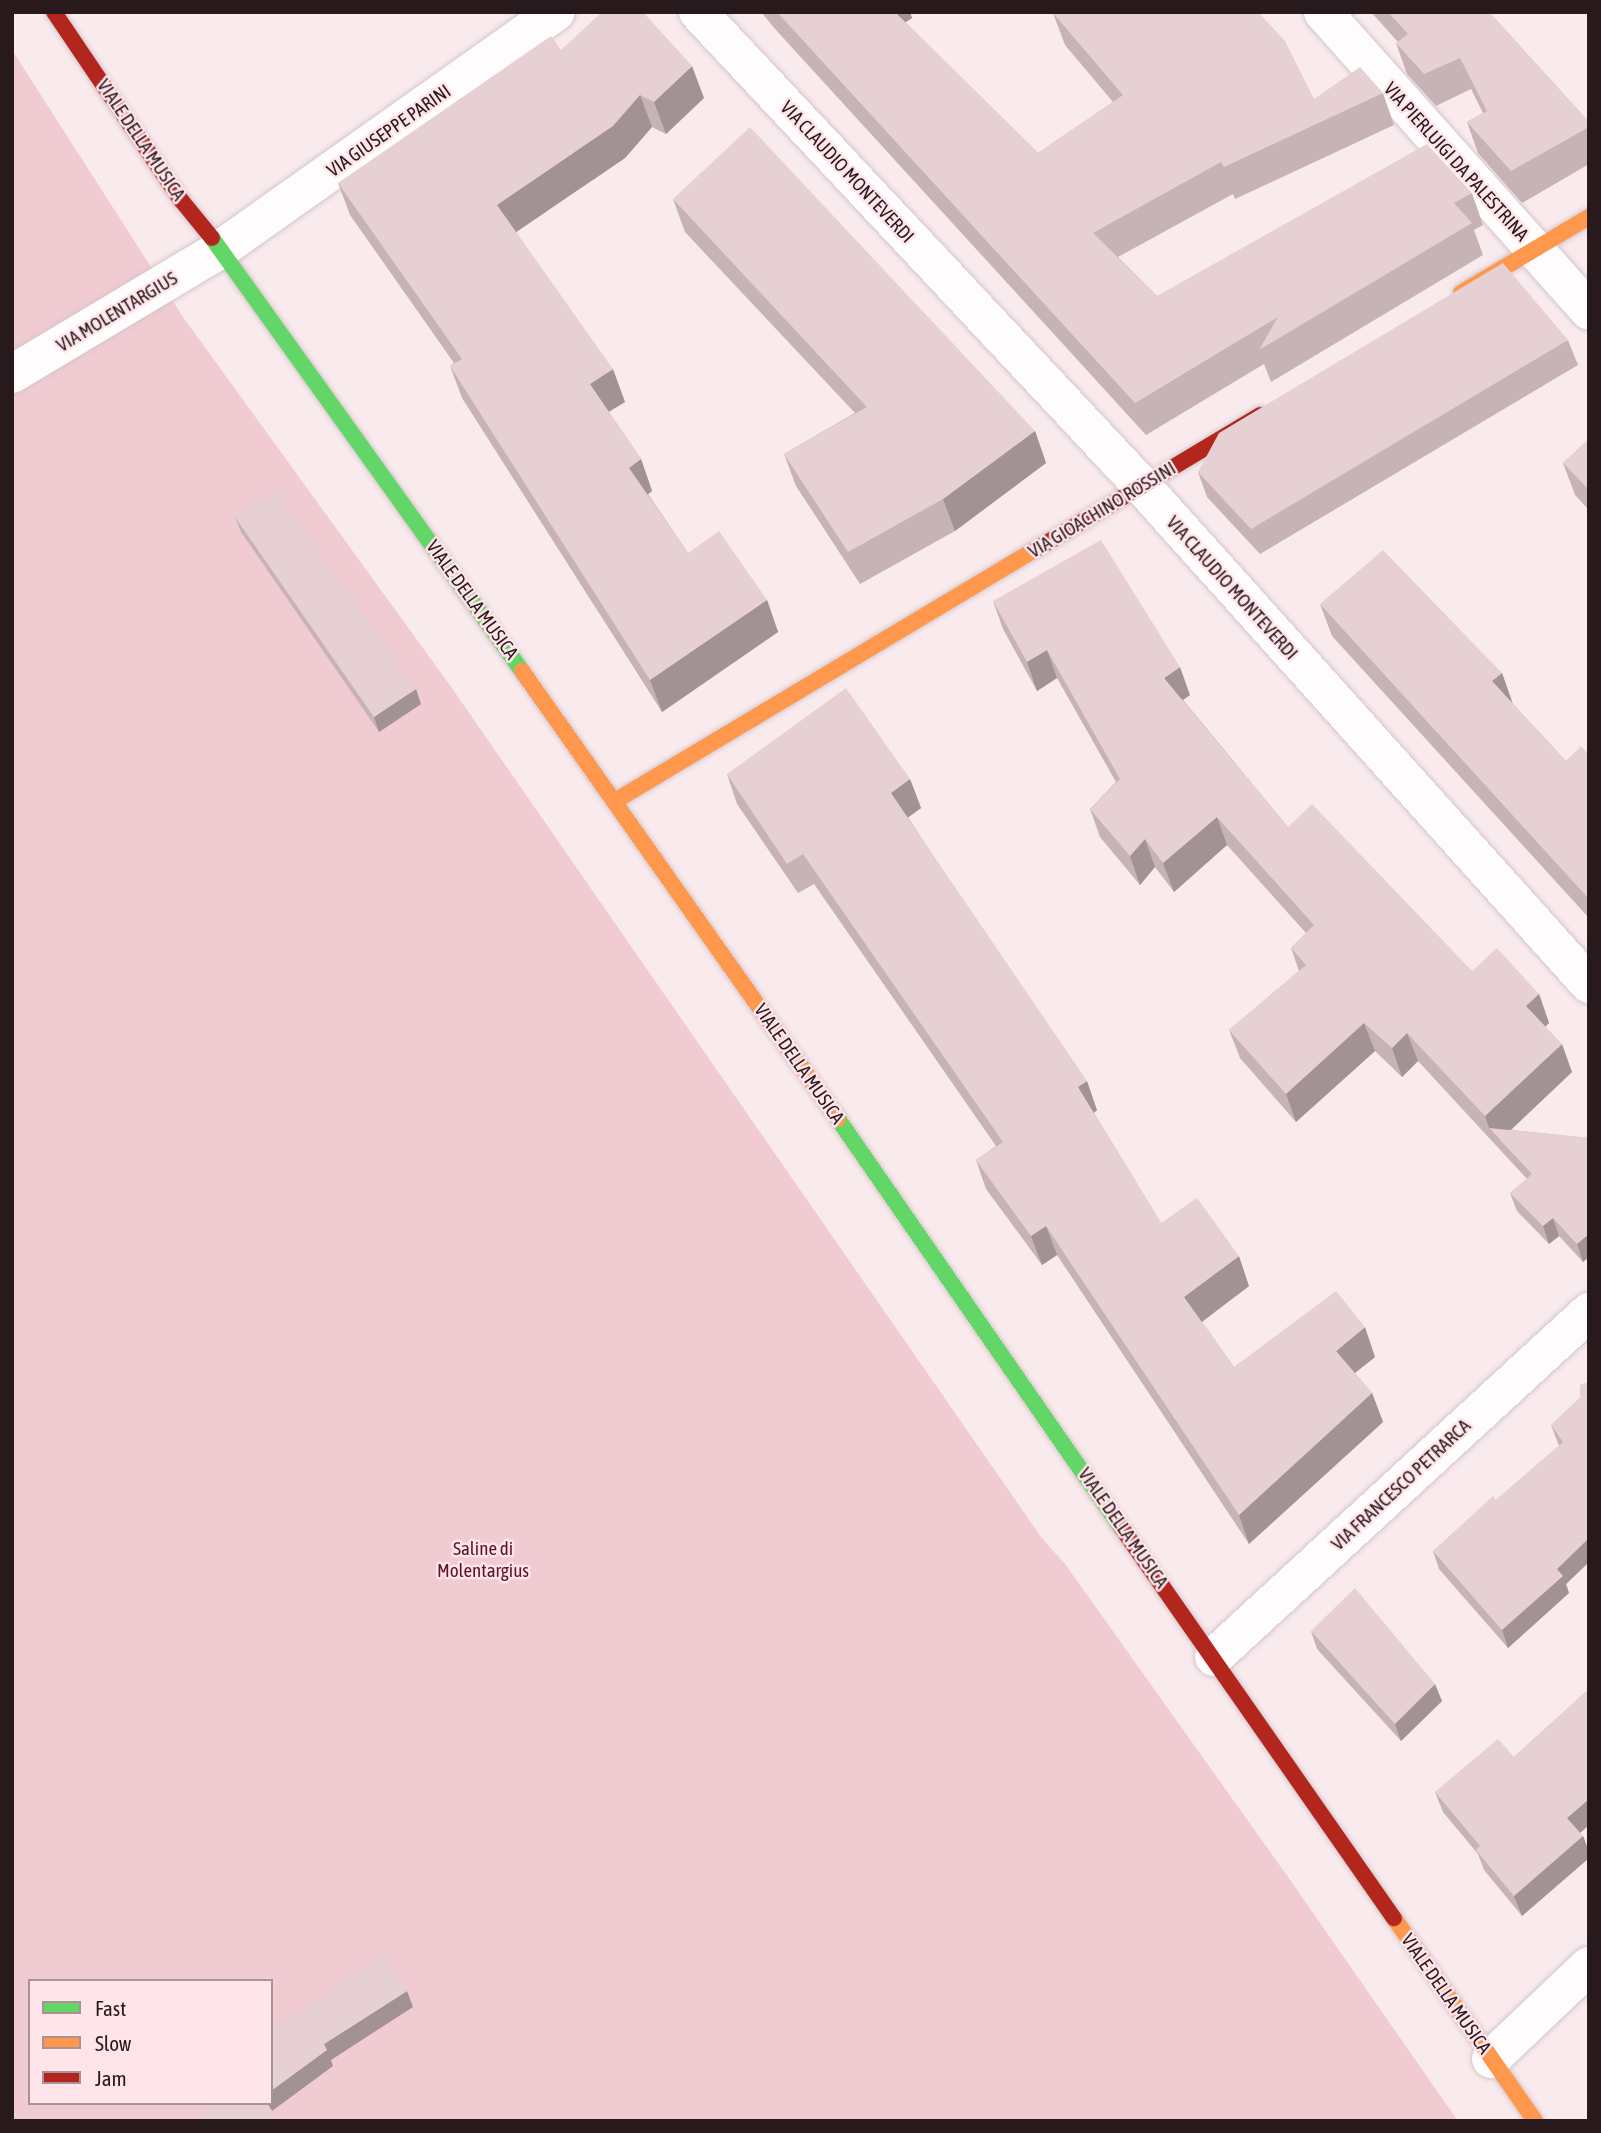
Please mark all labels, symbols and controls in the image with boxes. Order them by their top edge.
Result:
street label: VIALE DELLA MUSICA [92,75,190,205]
street label: VIA PIERLUIGI DA PALESTRINA [1379,78,1533,246]
street label: VIA GIUSEPPE PARINI [323,80,455,182]
street label: VIA CLAUDIO MONTEVERDI [775,96,919,248]
street label: VIA MOLENTARGIUS [52,267,182,357]
street label: VIA GIOACHINO ROSSINI [1024,457,1180,563]
street label: VIA CLAUDIO MONTEVERDI [1161,511,1303,665]
street label: VIALE DELLA MUSICA [421,536,523,664]
street label: VIALE DELLA MUSICA [749,1000,849,1128]
street label: VIA FRANCESCO PETRARCA [1327,1415,1475,1555]
street label: VIALE DELLA MUSICA [1073,1464,1173,1592]
park label: Saline di Molentargius [437,1538,529,1582]
street label: VIALE DELLA MUSICA [1396,1930,1496,2058]
legend [28,1979,273,2105]
text: Fast [95,1996,126,2020]
text: Slow [95,2031,131,2055]
text: Jam [95,2066,127,2090]

